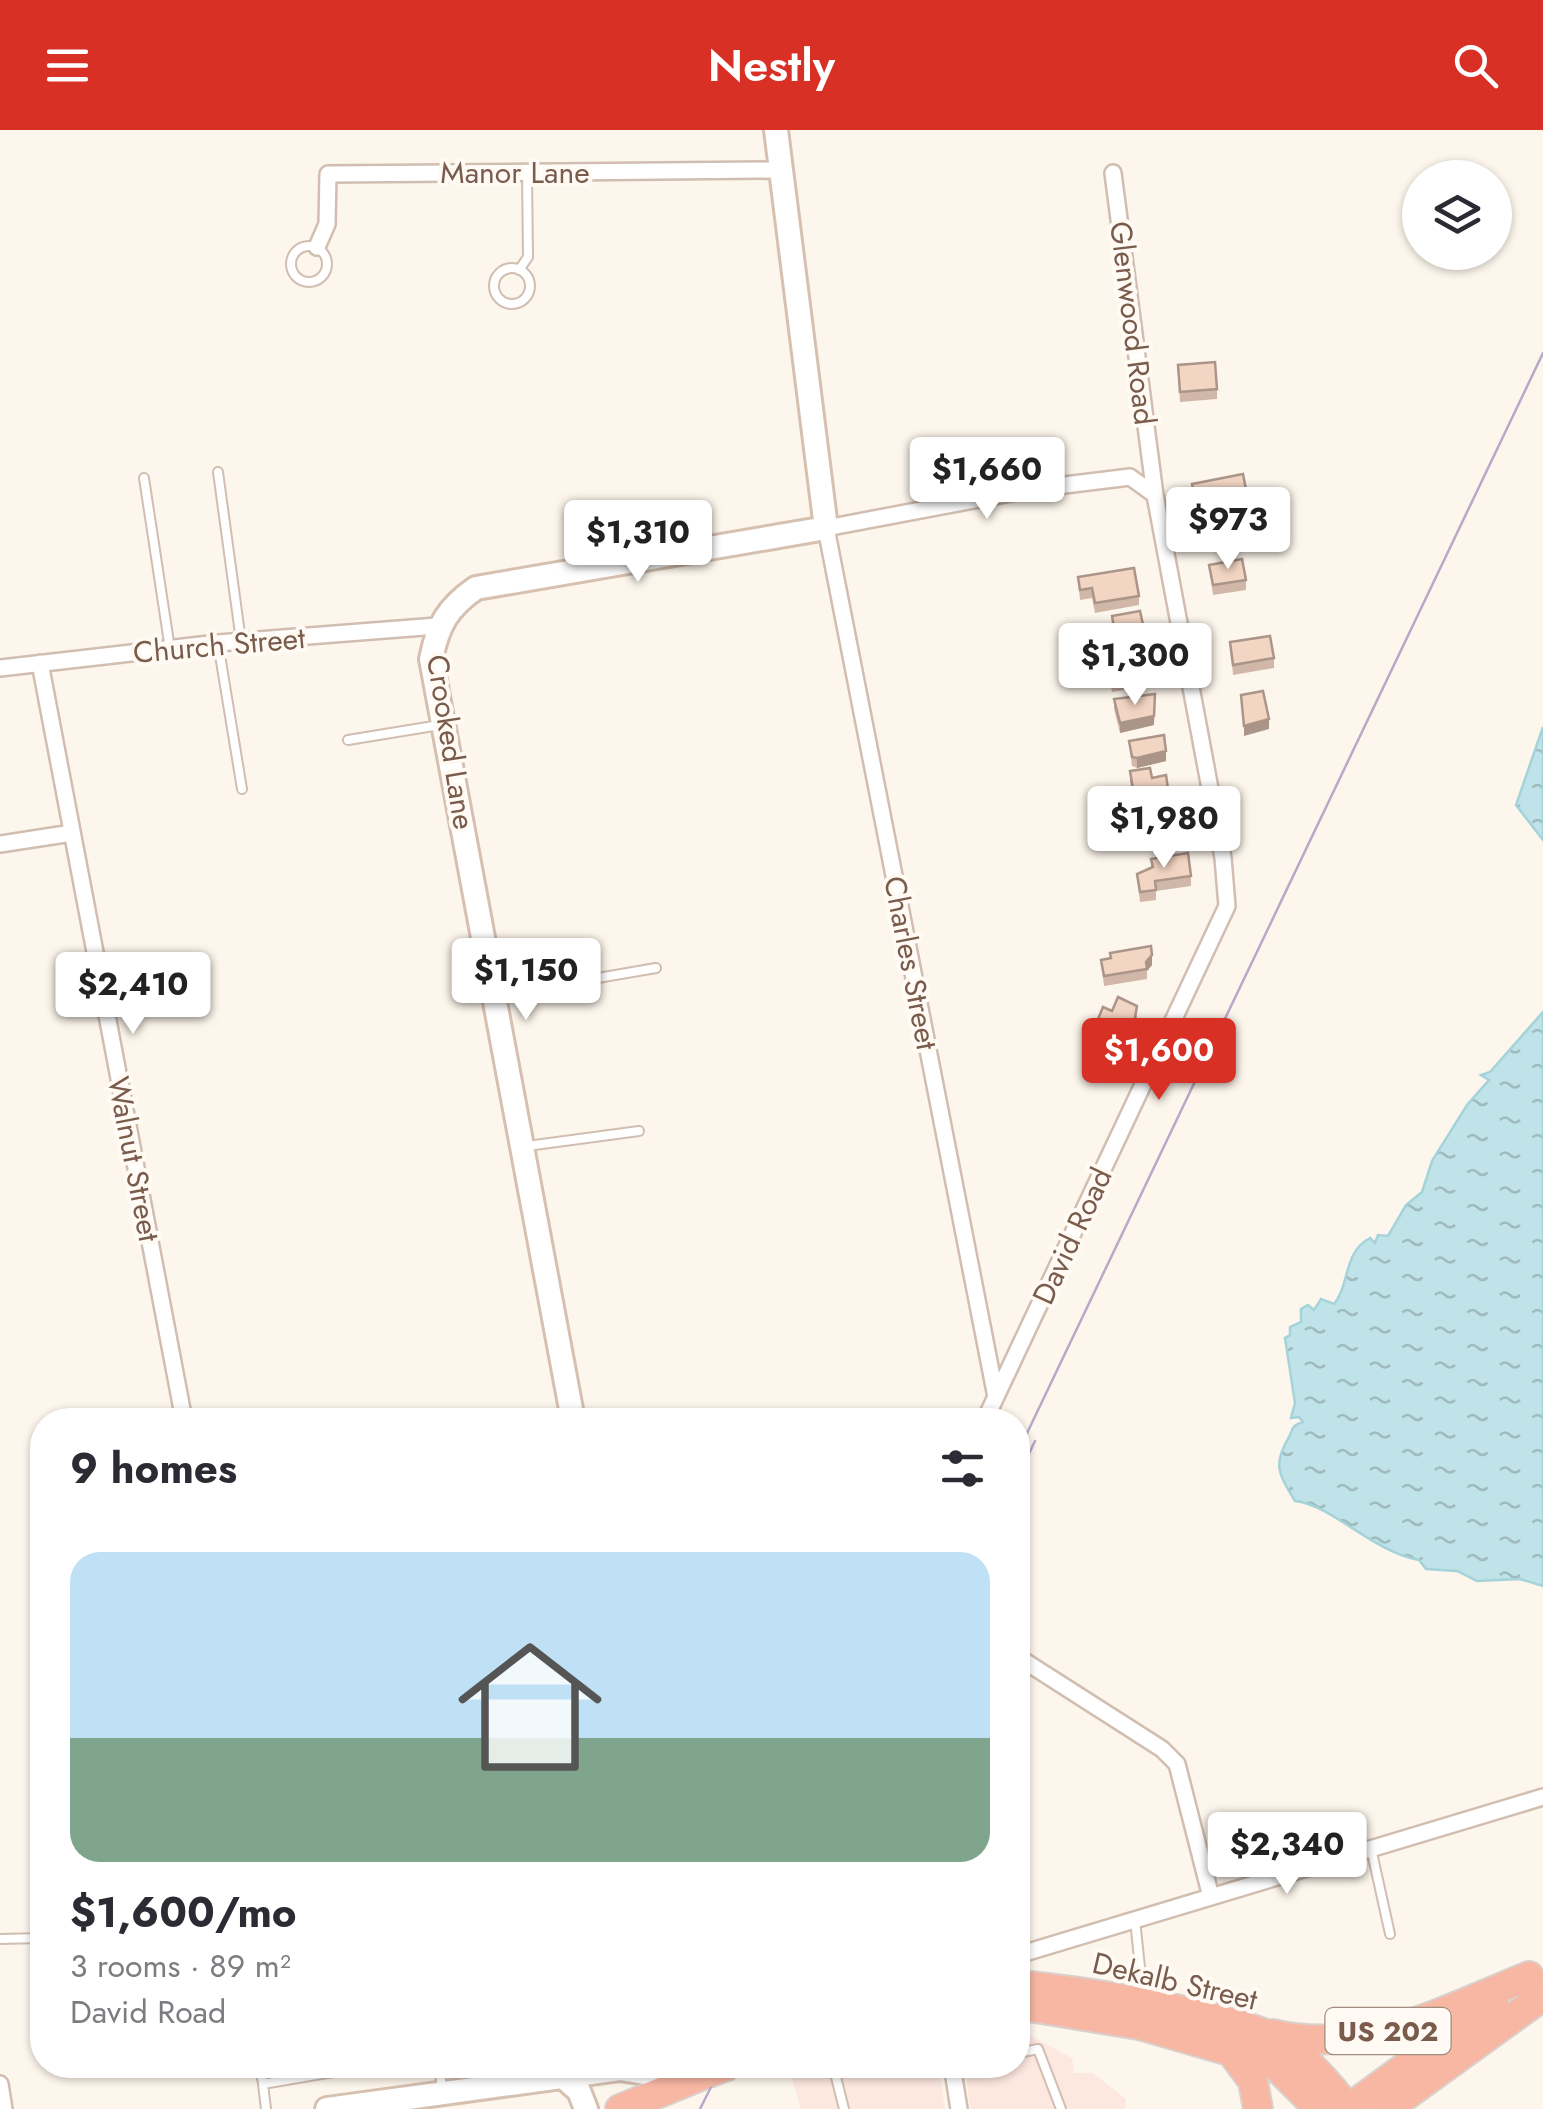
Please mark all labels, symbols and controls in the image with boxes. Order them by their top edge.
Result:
text: Nestly [708,33,835,98]
icon: menu [40,38,95,93]
icon: search [1448,38,1503,93]
street label: Manor Lane [440,151,590,194]
map controls [1402,160,1512,270]
button: layers [1402,160,1512,270]
street label: Glenwood Road [1099,219,1167,427]
pin: $1,660 [906,437,1068,522]
text: $1,660 [932,446,1042,492]
pin: $973 [1169,487,1287,572]
text: $973 [1188,496,1268,542]
pin: $1,310 [557,500,719,585]
text: $1,310 [586,509,690,555]
street label: Church Street [131,616,308,674]
pin: $1,300 [1054,623,1216,708]
text: $1,300 [1081,632,1189,678]
street label: Crooked Lane [416,651,486,833]
pin: $1,980 [1083,786,1245,871]
text: $1,980 [1109,795,1219,841]
street label: Charles Street [873,872,949,1054]
pin: $1,150 [445,938,607,1023]
text: $1,150 [474,947,578,993]
pin: $2,410 [52,952,214,1037]
text: $2,410 [77,961,189,1007]
pin: $1,600 [1078,1018,1240,1103]
text: $1,600 [1104,1027,1214,1073]
street label: Walnut Street [97,1073,171,1246]
street label: David Road [1022,1161,1122,1311]
text: 9 homes [70,1438,237,1499]
icon: filters [935,1441,990,1496]
icon: home [440,1617,620,1797]
pin: $2,340 [1206,1812,1368,1897]
text: $2,340 [1230,1821,1344,1867]
text: $1,600/mo [70,1882,297,1943]
street label: Dekalb Street [1088,1941,1262,2021]
text: 3 rooms · 89 m² [70,1943,291,1989]
text: David Road [70,1989,226,2035]
road number: US 202 [1326,2008,1450,2054]

